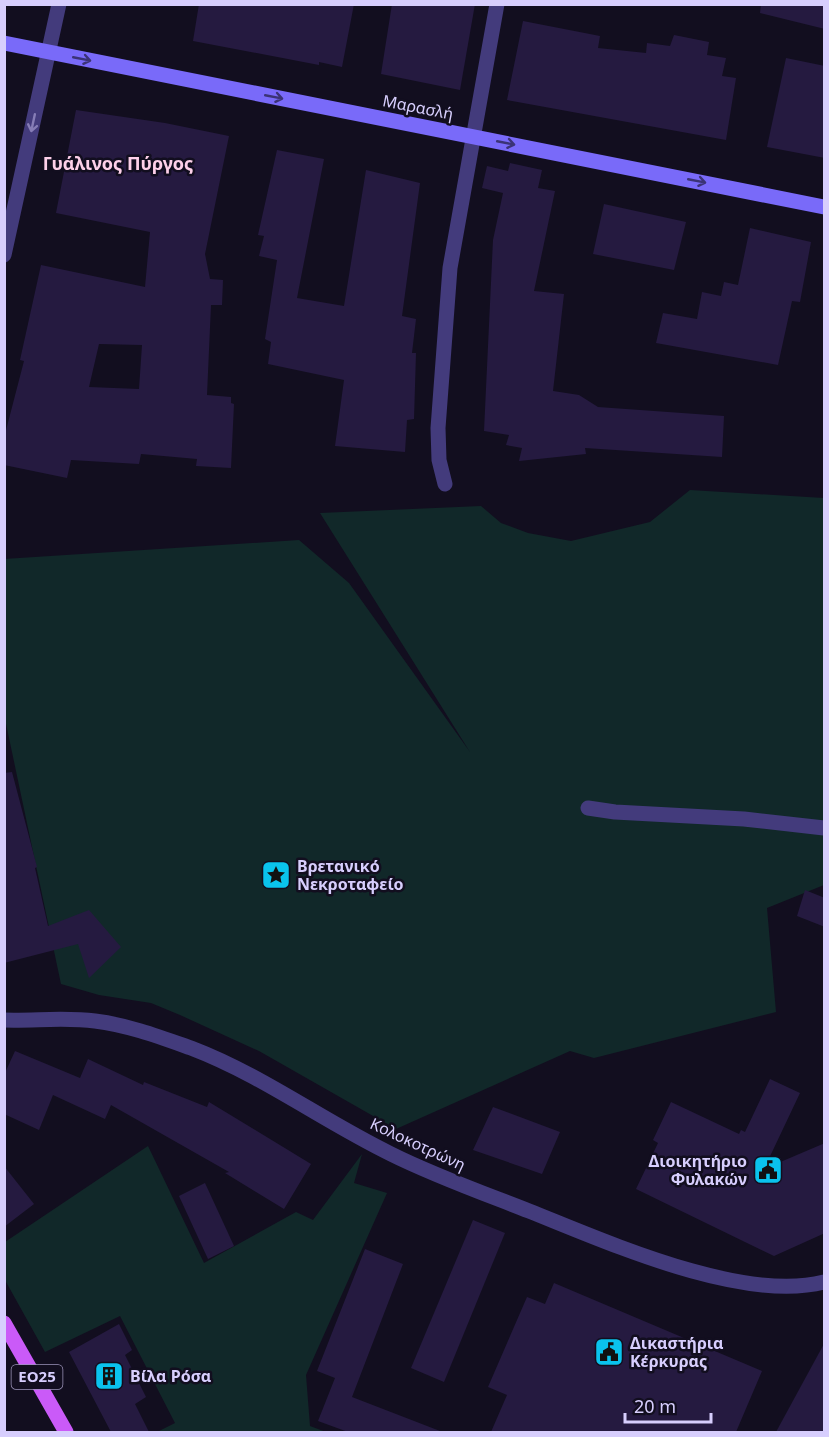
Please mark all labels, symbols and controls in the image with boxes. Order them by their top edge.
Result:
one-way arrow [72,54,92,65]
street label: Μαρασλή [381,89,455,125]
one-way arrow [263,92,283,103]
one-way arrow [27,114,39,133]
one-way arrow [496,138,515,149]
district label: Γυάλινος Πύργος [43,151,193,175]
one-way arrow [688,176,707,188]
place label: Βρετανικό Νεκροταφείο [297,855,404,895]
place icon: Βρετανικό Νεκροταφείο [260,859,292,891]
street label: Κολοκοτρώνη [367,1112,469,1176]
place label: Διοικητήριο Φυλακών [649,1150,747,1190]
public building icon: Διοικητήριο Φυλακών [752,1154,784,1186]
place label: Δικαστήρια Κέρκυρας [630,1332,724,1372]
public building icon: Δικαστήρια Κέρκυρας [593,1336,625,1368]
building icon: Βίλα Ρόσα [93,1360,125,1392]
road number: ΕΟ25 [12,1365,63,1389]
place label: Βίλα Ρόσα [130,1365,212,1387]
scale bar [625,1386,710,1424]
text: 20 m [634,1394,676,1418]

